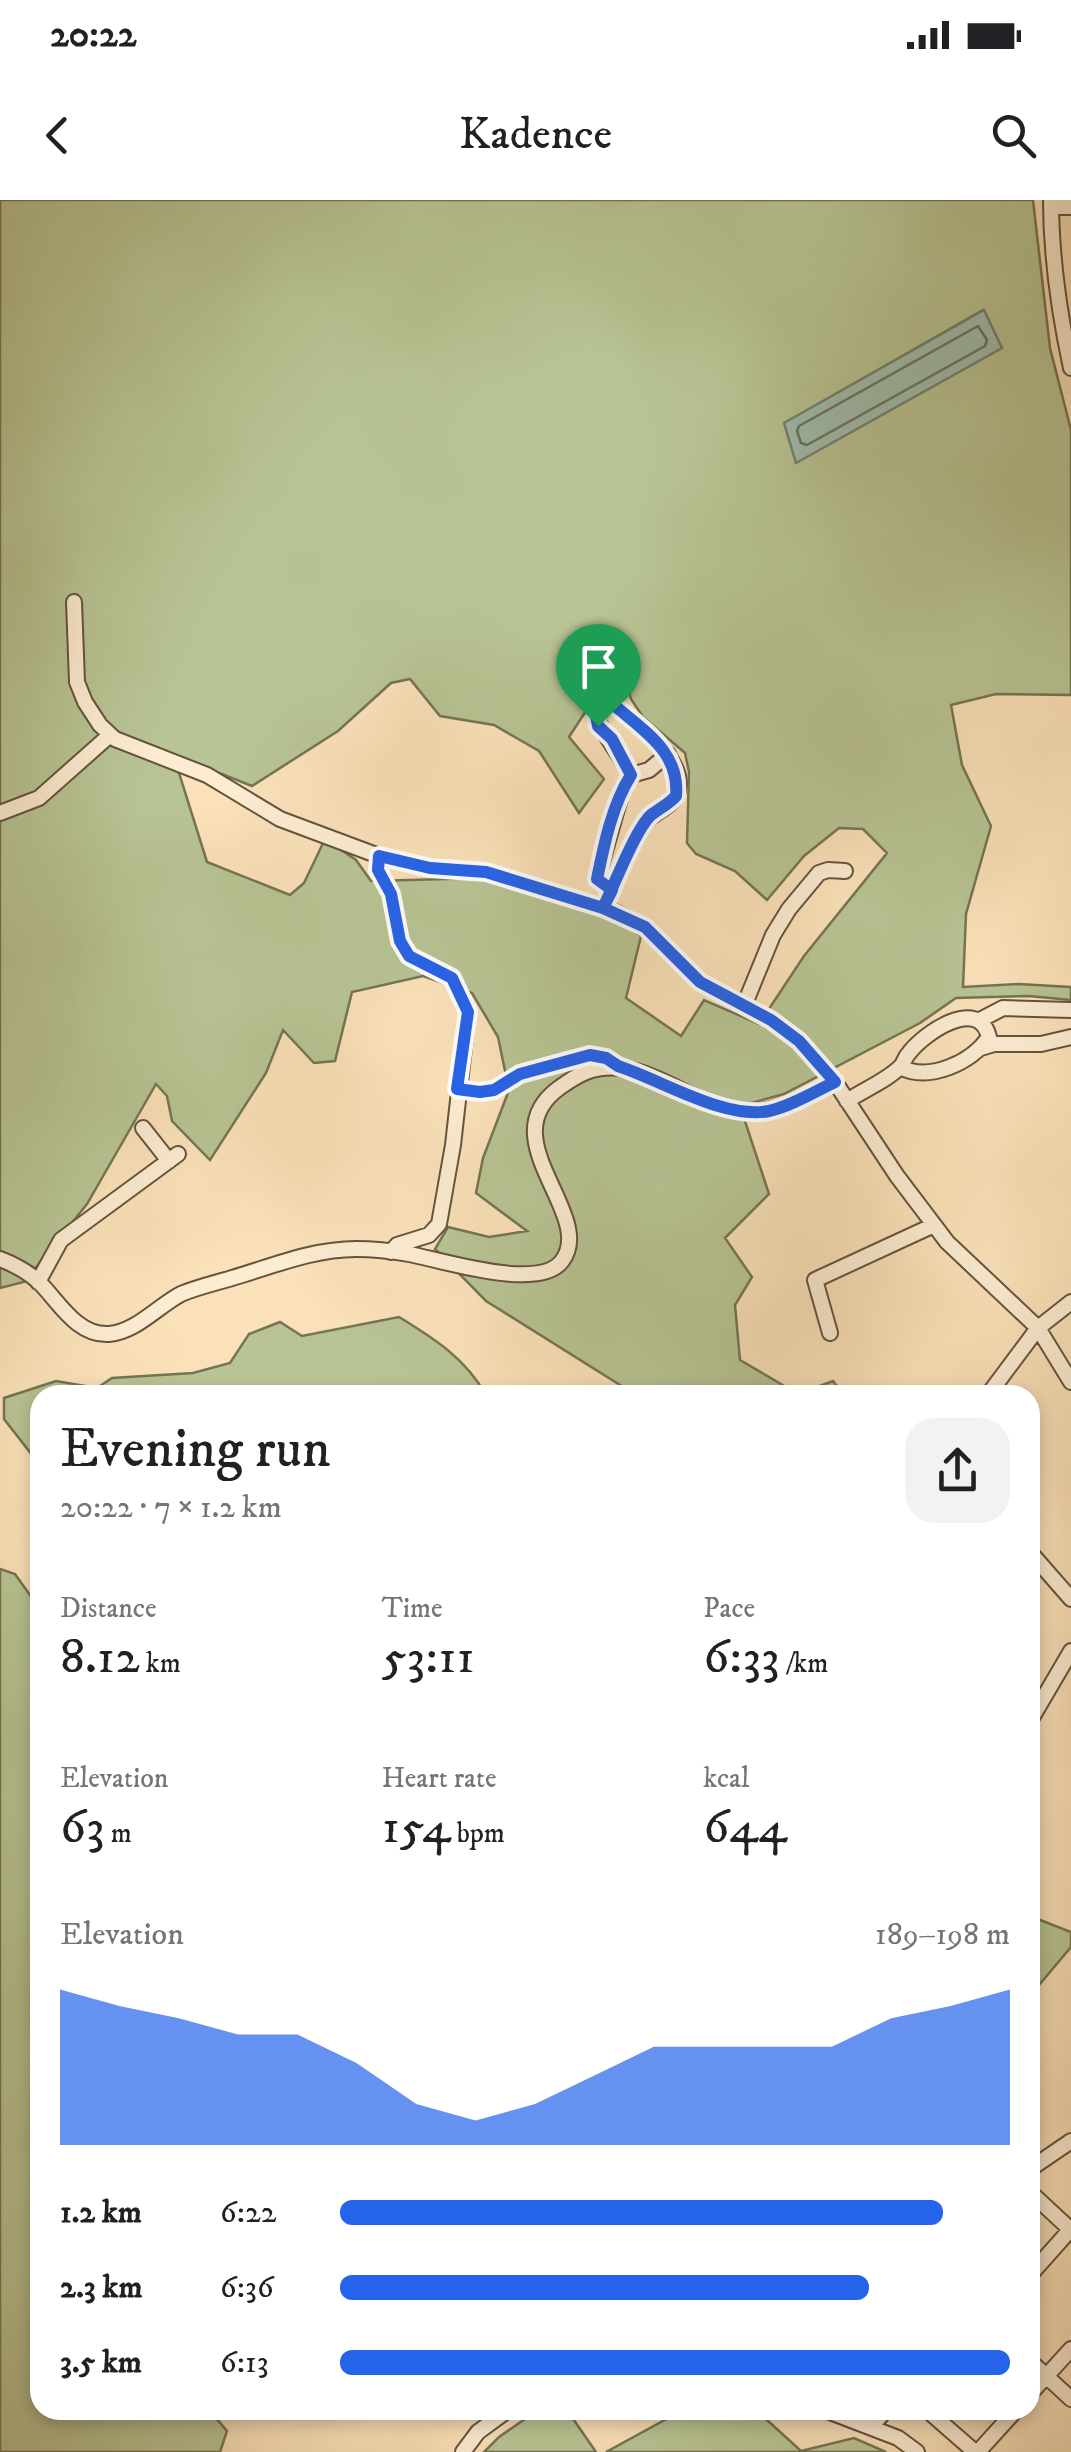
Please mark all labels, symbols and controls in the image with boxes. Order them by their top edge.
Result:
text: 20:22 [50,11,136,59]
text: Kadence [459,107,612,163]
icon: back [30,108,85,163]
icon: search [986,108,1041,163]
pin [556,624,641,727]
icon: arrive [571,639,626,694]
text: Evening run [60,1416,331,1485]
button: share [905,1418,1010,1523]
text: 20:22 · 7 × 1.2 km [60,1488,282,1528]
text: Distance [60,1591,156,1626]
text: Time [382,1591,442,1626]
text: Pace [703,1591,755,1626]
text: 8.12 [60,1626,140,1689]
text: 53:11 [382,1626,475,1689]
text: 6:33 [703,1626,780,1689]
text: km [140,1646,181,1681]
text: /km [780,1646,828,1681]
text: Elevation [60,1761,168,1796]
text: Heart rate [382,1761,497,1796]
text: kcal [703,1761,749,1796]
text: 63 [60,1796,105,1859]
text: 154 [382,1796,451,1859]
text: 644 [703,1796,787,1859]
text: m [105,1816,132,1851]
text: bpm [451,1816,505,1851]
text: Elevation [60,1915,184,1955]
text: 189–198 m [875,1915,1010,1955]
text: 1.2 km [60,2193,142,2233]
text: 6:22 [220,2193,276,2233]
text: 2.3 km [60,2268,142,2308]
text: 6:36 [220,2268,274,2308]
text: 3.5 km [60,2343,142,2383]
text: 6:13 [220,2343,269,2383]

